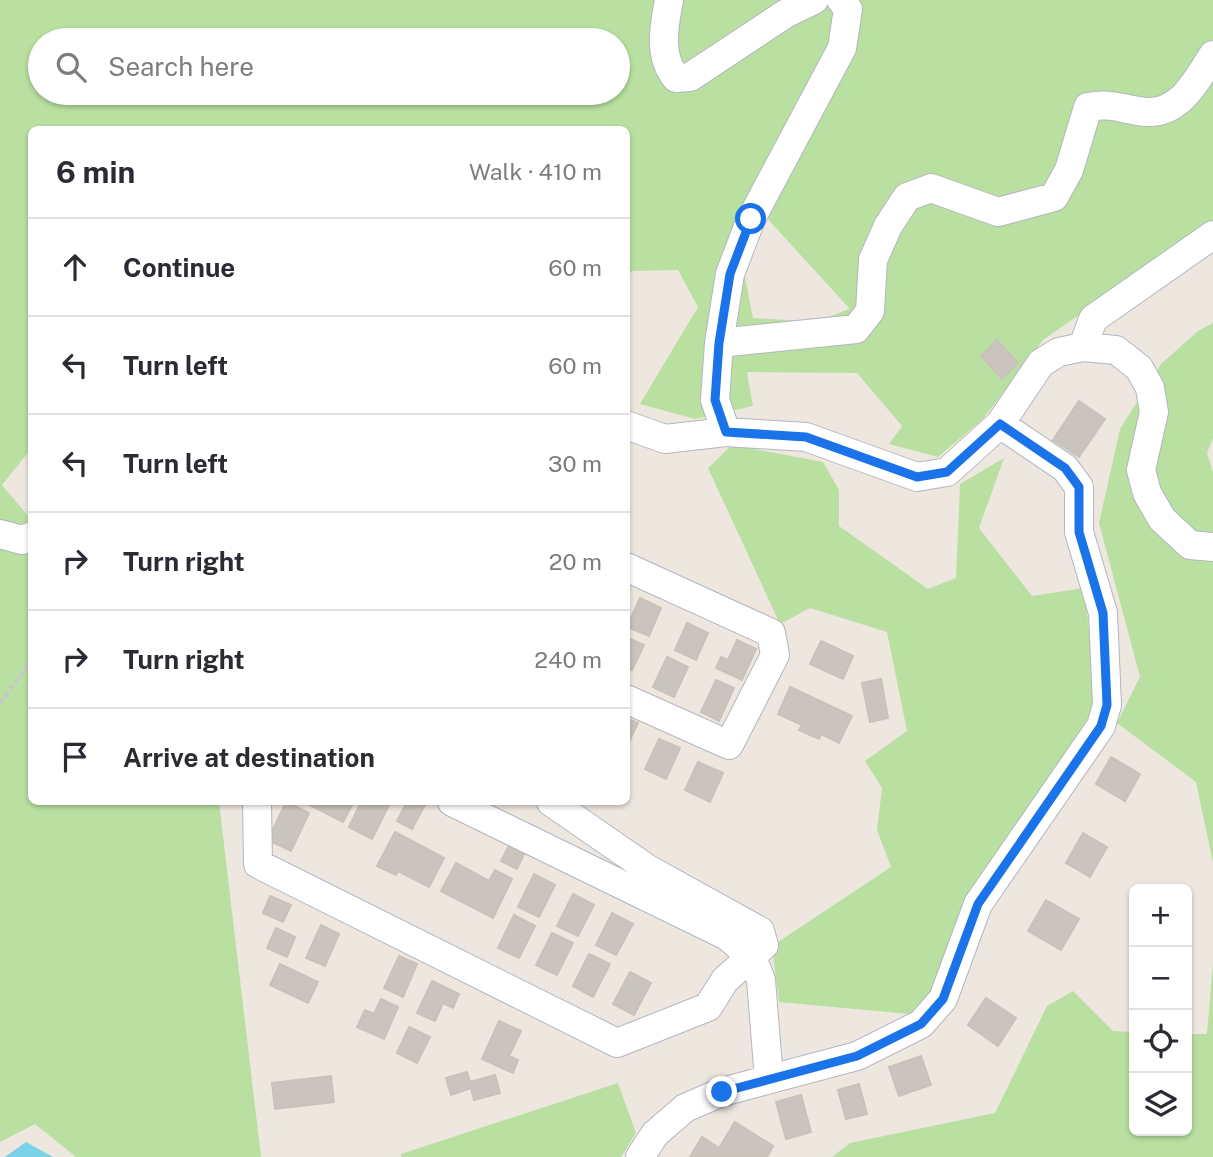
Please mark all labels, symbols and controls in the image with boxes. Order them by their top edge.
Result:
search box [28,28,630,105]
icon: search [52,48,90,86]
text: Search here [108,51,254,82]
text: 6 min [56,154,135,190]
text: Walk · 410 m [469,158,602,185]
route start [735,203,766,234]
icon: ahead [56,248,94,286]
text: Continue [123,252,235,283]
text: 60 m [548,254,602,281]
icon: left [56,346,94,384]
text: Turn left [123,350,228,381]
text: 60 m [548,352,602,379]
icon: left [56,444,94,482]
text: Turn left [123,448,228,479]
text: 30 m [548,450,602,477]
icon: right [56,542,94,580]
text: Turn right [123,546,245,577]
text: 20 m [549,548,602,575]
icon: right [56,640,94,678]
text: Turn right [123,644,245,675]
text: 240 m [534,646,602,673]
icon: arrive [56,738,94,776]
text: Arrive at destination [123,742,375,773]
map controls [1129,884,1192,1136]
button: + [1129,884,1192,947]
button: − [1129,947,1192,1010]
button: locate [1129,1010,1192,1073]
button: layers [1129,1073,1192,1136]
route end [706,1076,737,1107]

